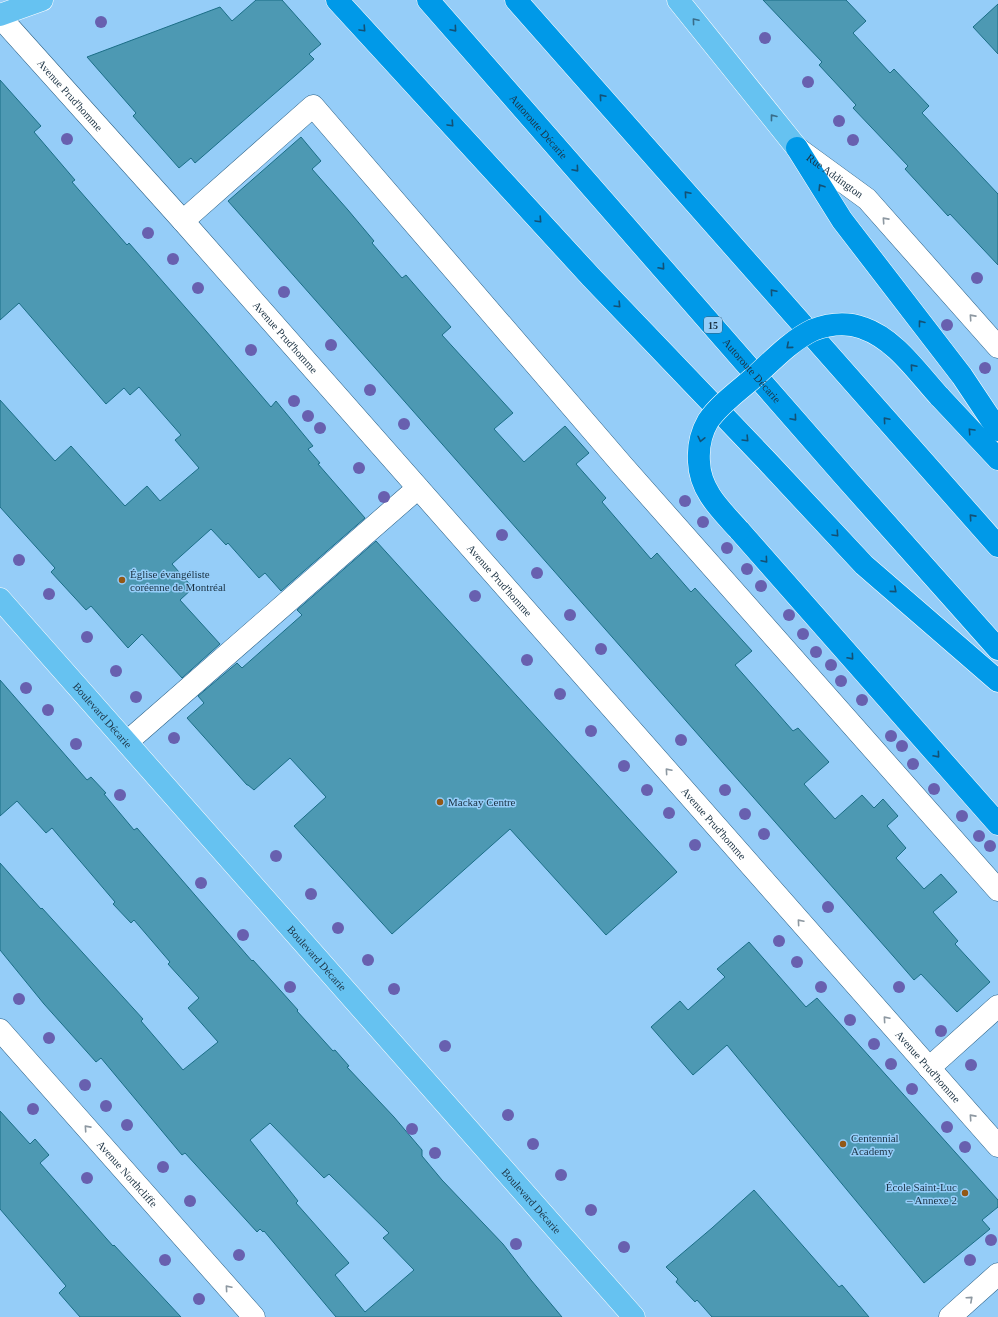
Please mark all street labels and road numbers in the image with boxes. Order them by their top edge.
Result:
street label: Avenue Prud'homme [35,57,105,133]
street label: Autoroute Décarie [507,92,570,161]
street label: Rue Addington [804,151,866,201]
street label: Avenue Prud'homme [251,299,320,376]
road number: 15 [704,317,722,333]
street label: Autoroute Décarie [720,336,783,405]
street label: Avenue Prud'homme [465,542,535,619]
street label: Boulevard Décarie [71,680,135,750]
street label: Avenue Prud'homme [679,785,749,862]
street label: Boulevard Décarie [285,923,349,993]
street label: Avenue Prud'homme [893,1028,963,1105]
street label: Avenue Northcliffe [95,1138,160,1210]
street label: Boulevard Décarie [500,1166,563,1236]

